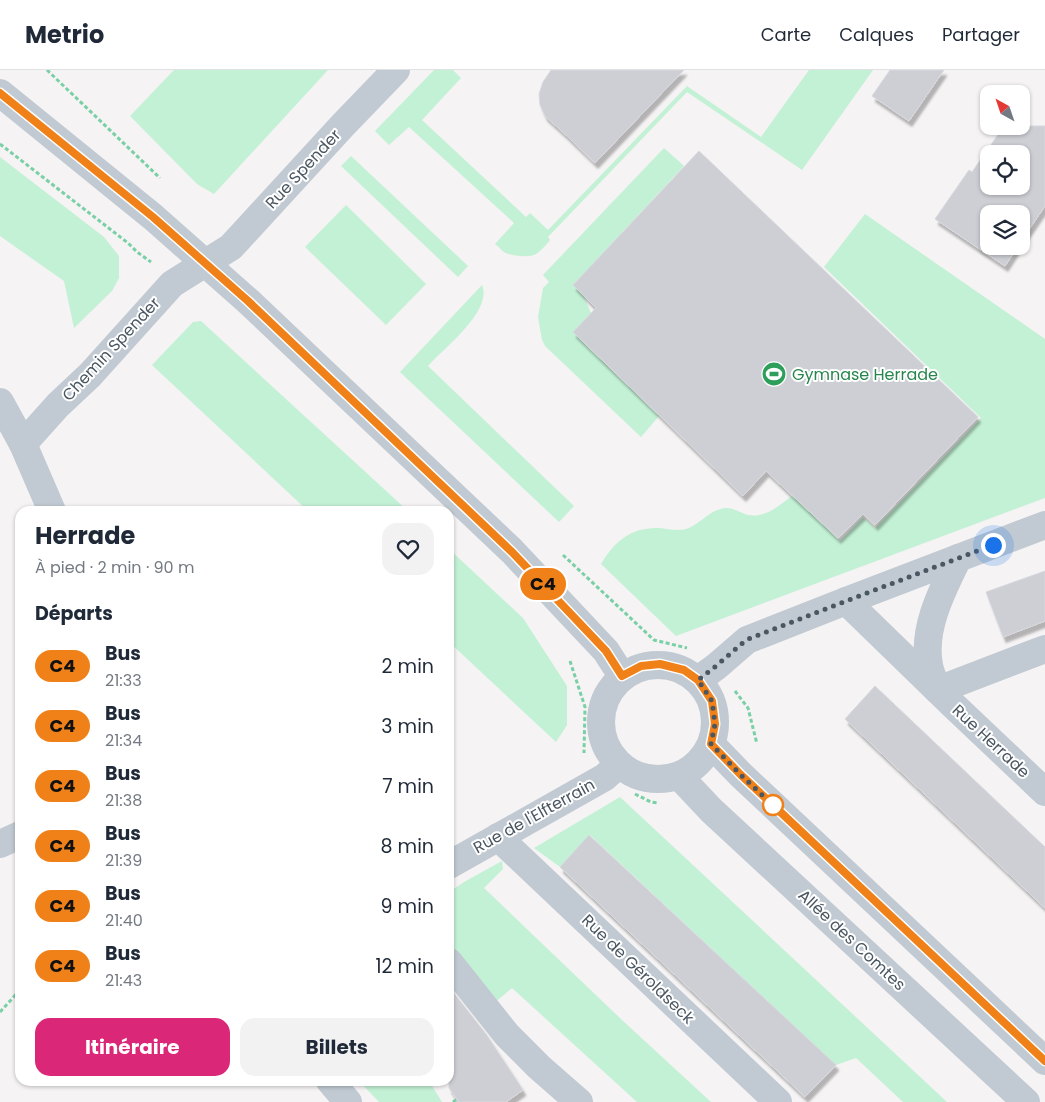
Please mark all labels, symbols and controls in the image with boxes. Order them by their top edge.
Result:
text: Metrio [25,18,104,51]
text: Carte [761,22,811,47]
text: Calques [839,22,914,47]
text: Partager [942,22,1020,47]
north arrow [980,85,1030,135]
map controls [980,85,1030,255]
street label: Rue Spender [260,124,346,214]
button: locate [980,145,1030,195]
button: layers [980,205,1030,255]
street label: Chemin Spender [57,292,165,406]
sports icon: Gymnase Herrade [761,361,787,387]
place label: Gymnase Herrade [792,363,938,386]
text: Herrade [35,519,135,552]
button: heart [382,523,434,575]
your location [981,533,1006,558]
text: À pied · 2 min · 90 m [35,556,194,579]
line badge: C4 [520,568,566,600]
text: C4 [530,571,556,596]
text: Départs [35,600,113,627]
text: Bus [105,640,141,667]
text: C4 [50,653,75,678]
text: 2 min [382,653,434,680]
text: 21:33 [105,669,142,692]
street label: Rue Herrade [947,699,1035,783]
text: Bus [105,700,141,727]
text: C4 [50,713,75,738]
text: 3 min [381,713,434,740]
text: 21:34 [105,729,142,752]
text: Bus [105,760,141,787]
text: C4 [50,773,75,798]
text: 7 min [382,773,434,800]
street label: Rue de l'Elfterrain [469,773,599,859]
text: 21:38 [105,789,142,812]
unlabelled marker [762,794,784,816]
text: Bus [105,820,141,847]
text: C4 [50,833,75,858]
text: 8 min [381,833,434,860]
text: 21:39 [105,849,142,872]
text: Bus [105,880,141,907]
street label: Allée des Comtes [793,884,911,996]
text: C4 [50,893,75,918]
text: 9 min [381,893,434,920]
text: 21:40 [105,909,143,932]
street label: Rue de Géroldseck [577,909,700,1029]
text: Bus [105,940,141,967]
text: C4 [50,953,75,978]
text: 12 min [376,953,434,980]
text: 21:43 [105,969,142,992]
button: Itinéraire [35,1018,230,1076]
button: Billets [240,1018,434,1076]

